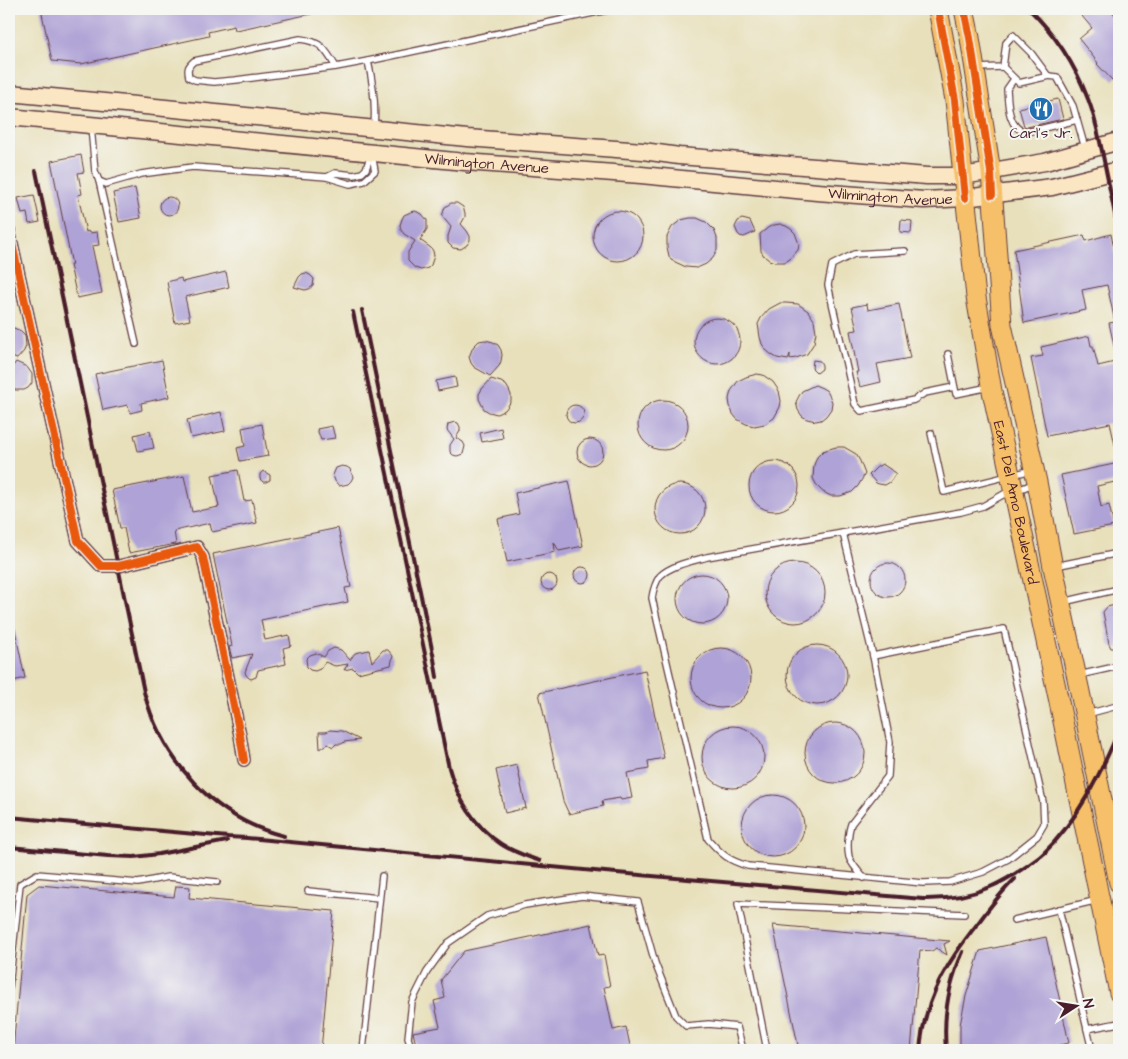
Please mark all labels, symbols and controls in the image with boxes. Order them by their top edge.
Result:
restaurant icon: Carl's Jr. [1028,96,1054,122]
place label: Carl's Jr. [1009,123,1073,144]
street label: Wilmington Avenue [424,148,550,179]
street label: Wilmington Avenue [827,183,953,211]
street label: East Del Amo Boulevard [988,419,1043,587]
north arrow [1050,982,1100,1032]
text: N [1077,997,1098,1010]

